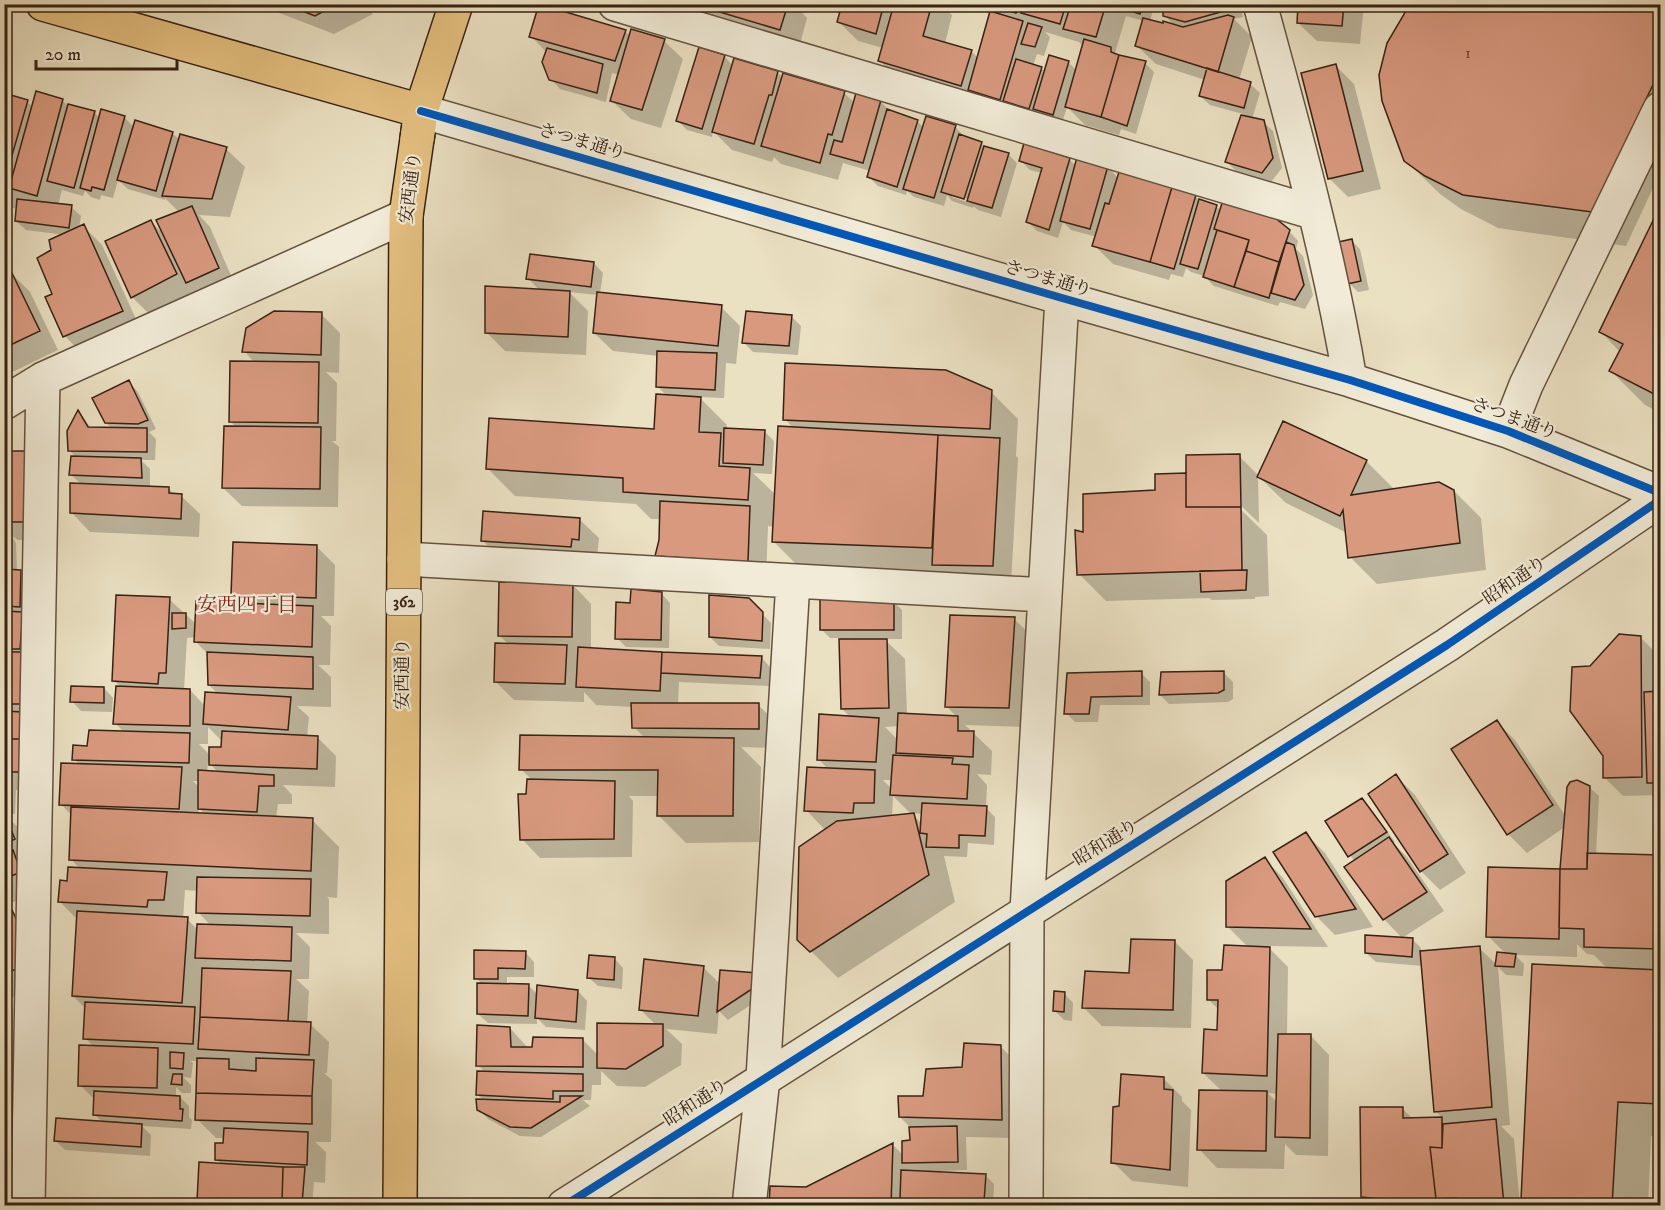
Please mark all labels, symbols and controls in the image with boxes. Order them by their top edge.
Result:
scale bar [36,33,177,71]
text: 20 m [45,44,81,66]
house number: 1 [1465,44,1471,63]
street label: さつま通り [536,119,628,165]
street label: 安西通り [396,151,426,225]
street label: さつま通り [1002,256,1094,302]
street label: さつま通り [1468,393,1560,445]
street label: 昭和通り [1479,552,1551,610]
road number: 362 [386,589,422,615]
district label: 安西四丁目 [197,593,297,618]
street label: 安西通り [392,638,414,710]
street label: 昭和通り [1070,815,1142,871]
street label: 昭和通り [660,1074,732,1132]

